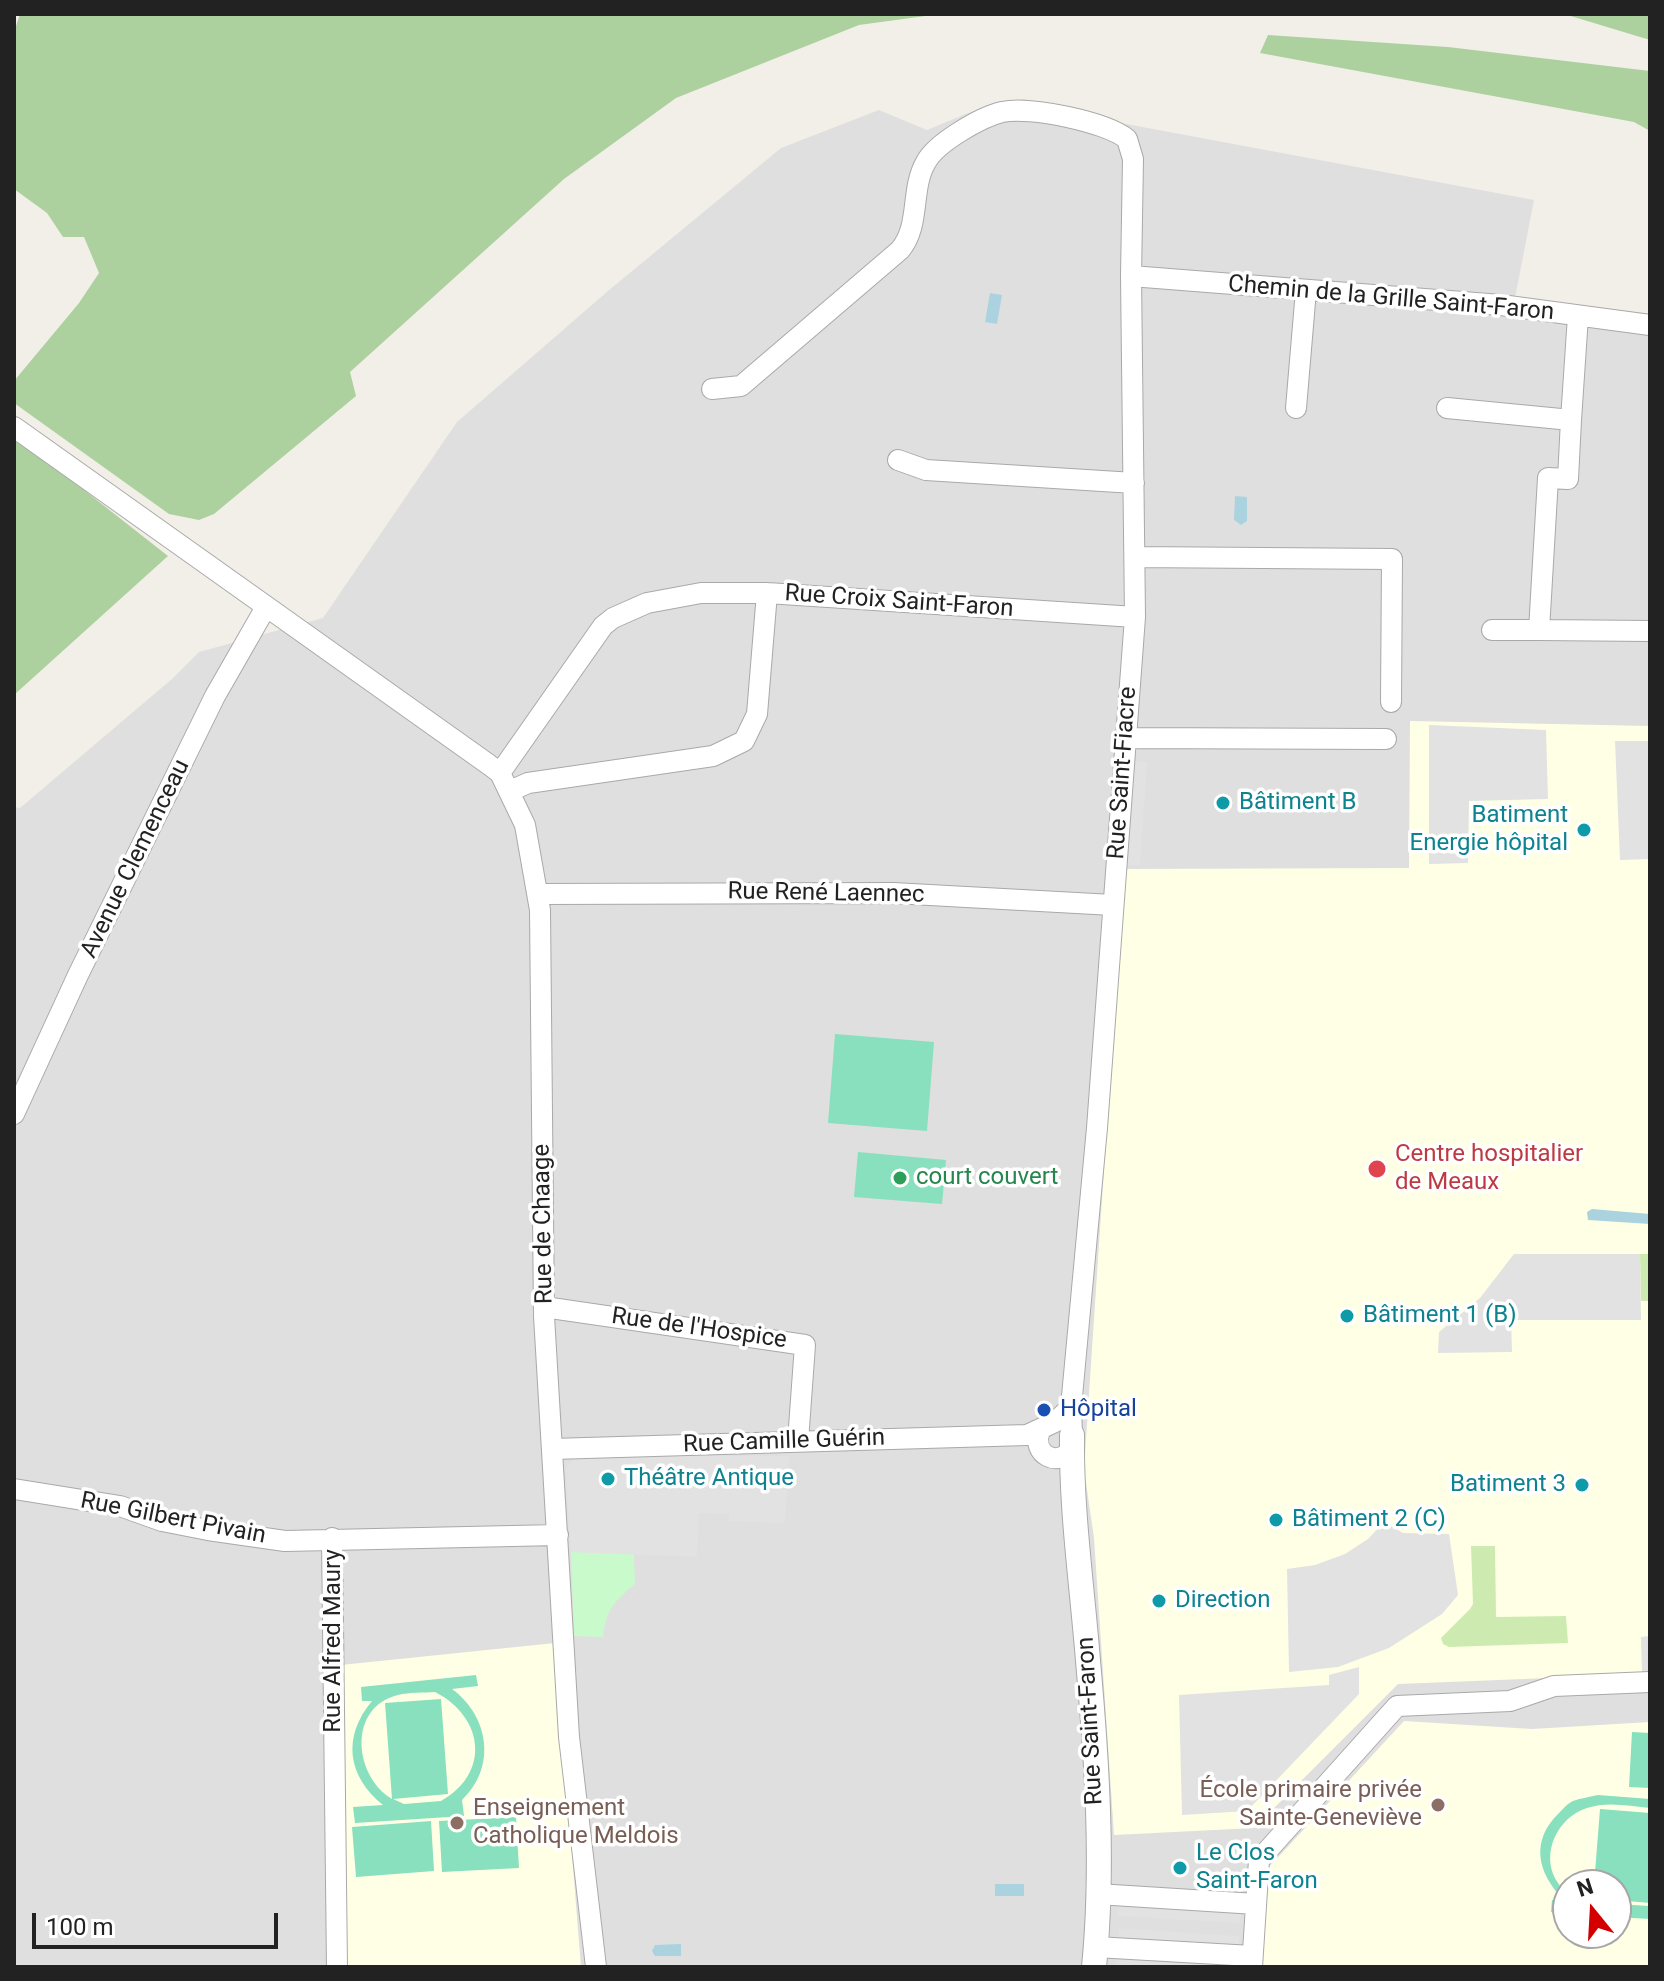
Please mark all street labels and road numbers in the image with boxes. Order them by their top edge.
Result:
street label: Chemin de la Grille Saint-Faron [1227,270,1555,328]
street label: Rue Croix Saint-Faron [784,580,1014,624]
street label: Rue Saint-Fiacre [1103,686,1143,860]
street label: Avenue Clemenceau [75,755,197,963]
street label: Rue René Laennec [727,878,925,910]
street label: Rue de Chaage [528,1144,560,1304]
street label: Rue de l'Hospice [609,1302,789,1356]
street label: Rue Camille Guérin [682,1424,886,1460]
street label: Rue Gilbert Pivain [78,1487,268,1551]
street label: Rue Alfred Maury [320,1549,348,1733]
street label: Rue Saint-Faron [1072,1636,1110,1806]

